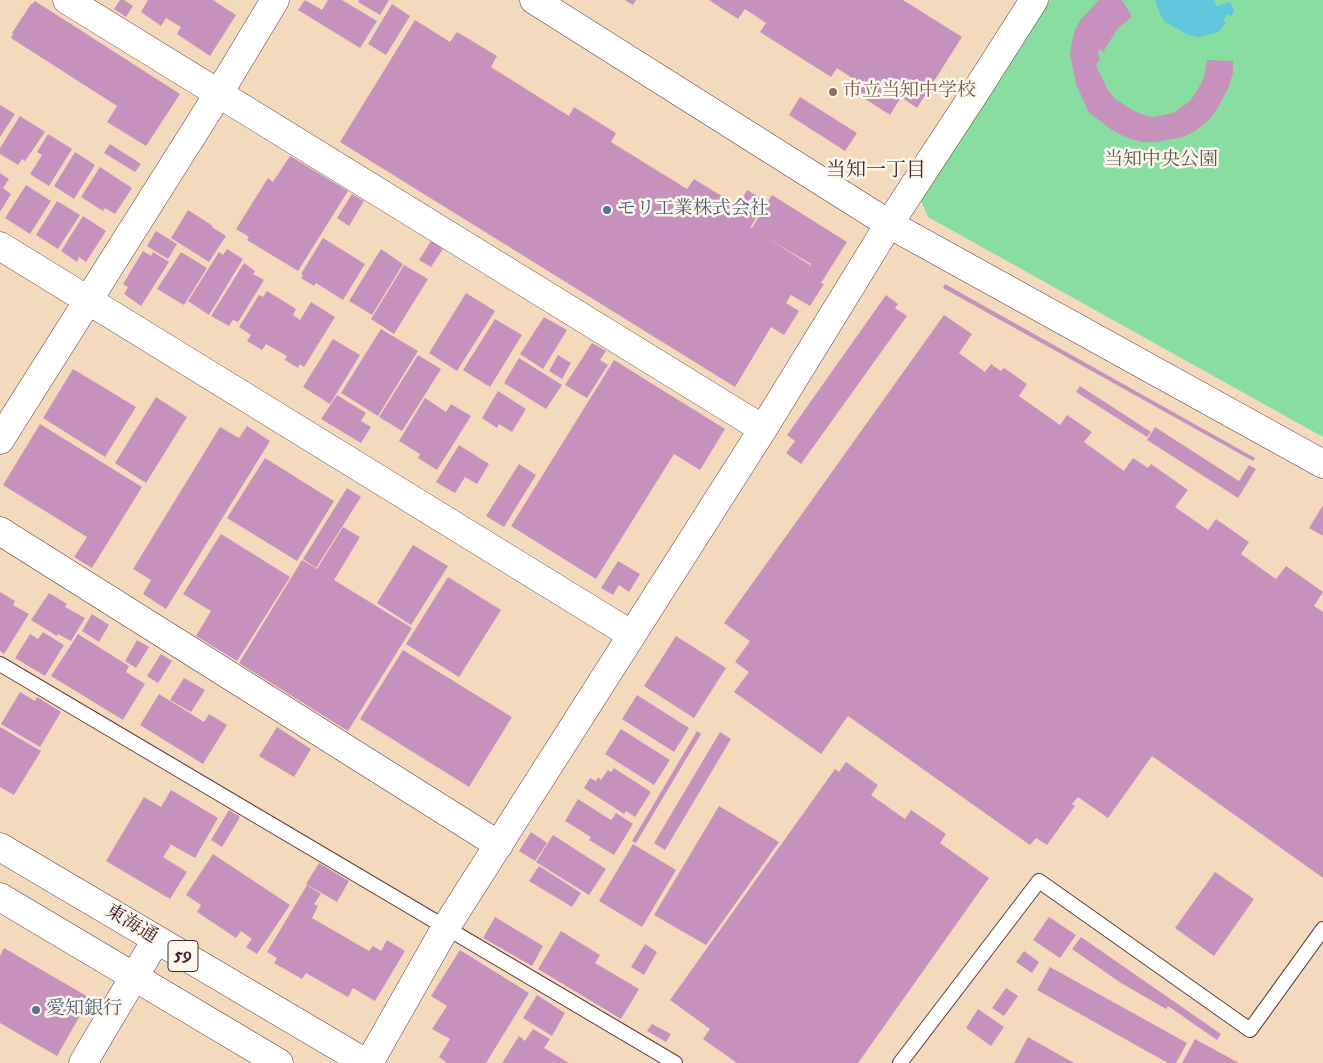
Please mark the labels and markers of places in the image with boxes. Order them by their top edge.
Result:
place label: 市立当知中学校 [843,81,976,103]
marker: 市立当知中学校 [827,86,839,98]
place label: モリ工業株式会社 [617,199,769,221]
marker: モリ工業株式会社 [601,204,613,216]
place label: 愛知銀行 [46,999,122,1021]
marker: 愛知銀行 [30,1004,42,1016]

